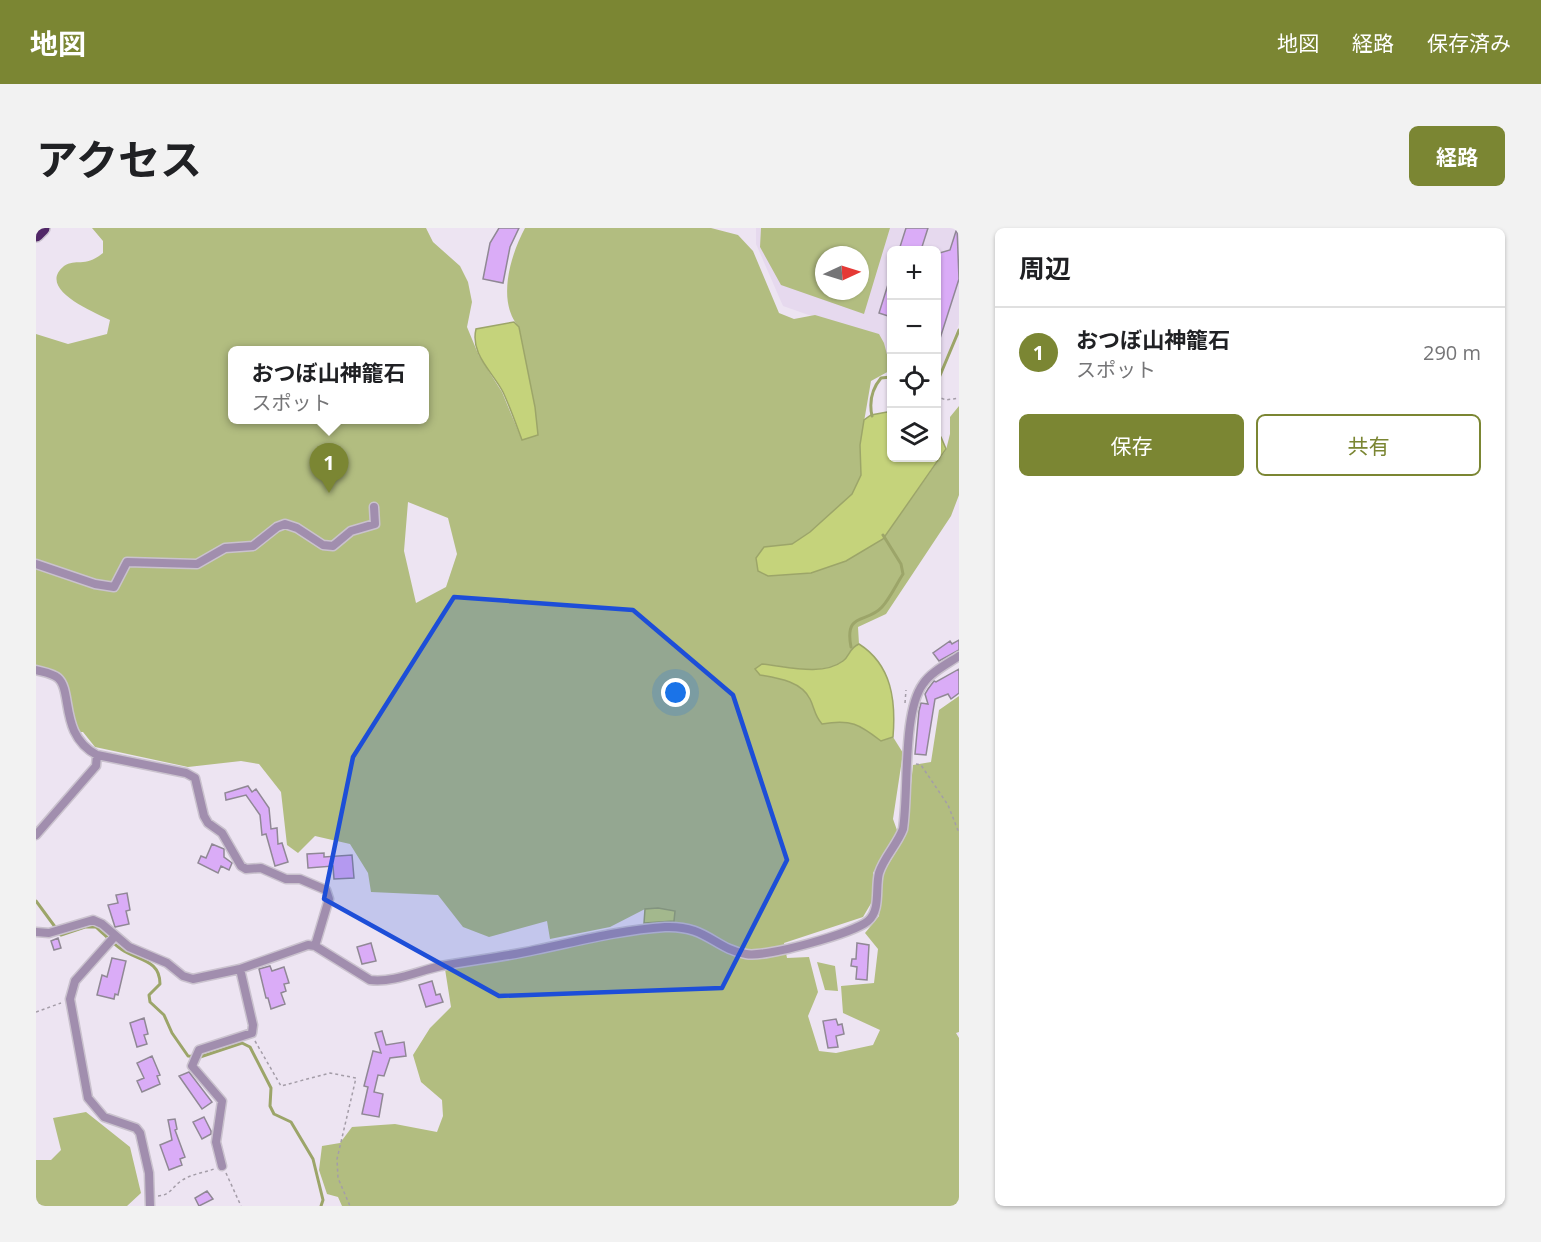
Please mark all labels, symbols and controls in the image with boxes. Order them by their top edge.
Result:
text: 地図 [30,24,86,62]
text: 地図 [1277,29,1319,57]
text: 経路 [1352,29,1394,57]
text: 保存済み [1427,29,1511,57]
button: 経路 [1409,126,1505,186]
text: アクセス [36,130,202,187]
north arrow [815,246,869,300]
map controls [887,246,941,462]
button: + [887,246,941,300]
text: 周辺 [1019,250,1071,286]
button: − [887,300,941,354]
text: おつぼ山神籠石 [1076,324,1230,354]
text: 1 [1033,339,1044,366]
text: 290 m [1423,339,1481,366]
popup [228,346,429,424]
button: locate [887,354,941,408]
text: スポット [1076,356,1156,383]
text: おつぼ山神籠石 [251,357,406,387]
text: スポット [251,389,331,416]
button: layers [887,408,941,462]
button: 保存 [1019,414,1244,476]
button: 共有 [1256,414,1481,476]
pin: 1 [310,444,348,493]
your location [661,678,690,707]

